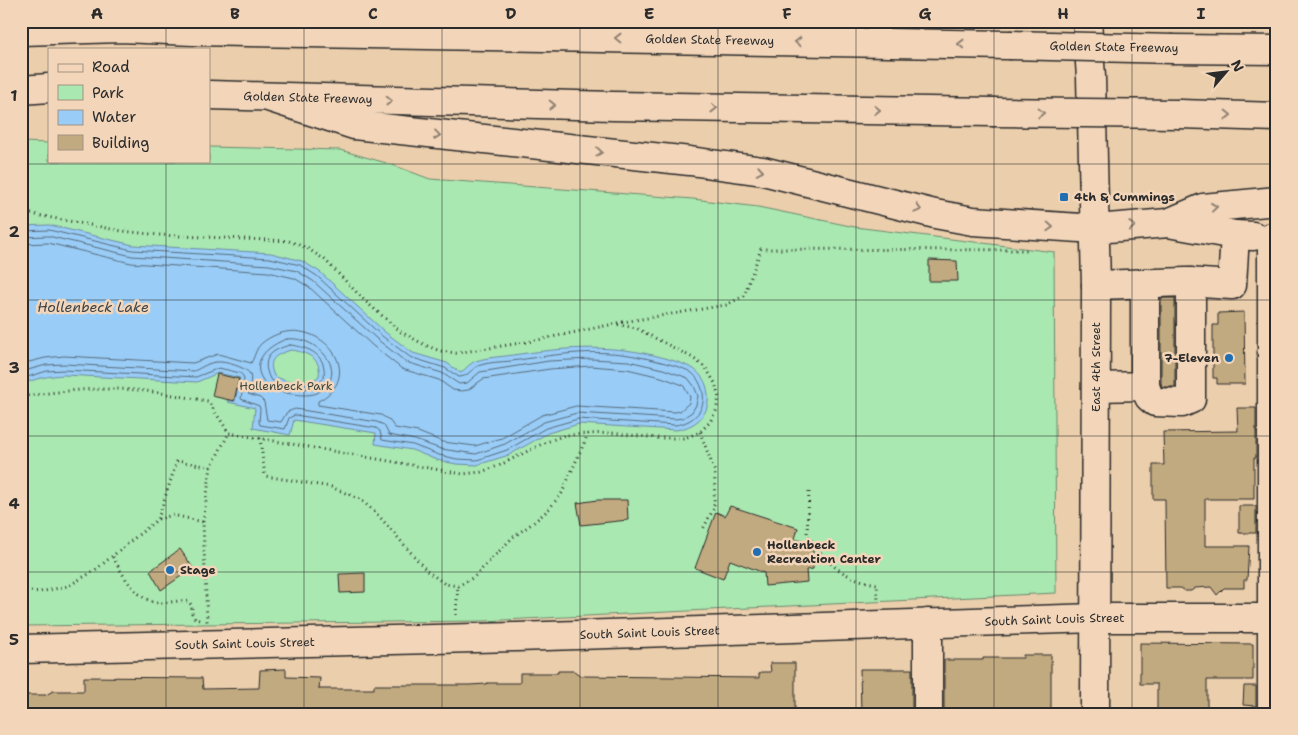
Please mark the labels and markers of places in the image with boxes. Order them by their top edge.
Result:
place label: 4th & Cummings [1074,189,1175,205]
marker: 4th & Cummings [1058,191,1070,203]
place label: 7-Eleven [1164,350,1219,366]
marker: 7-Eleven [1223,352,1235,364]
place label: Hollenbeck Recreation Center [767,537,882,567]
marker: Hollenbeck Recreation Center [751,546,763,558]
place label: Stage [180,562,216,578]
marker: Stage [164,564,176,576]

